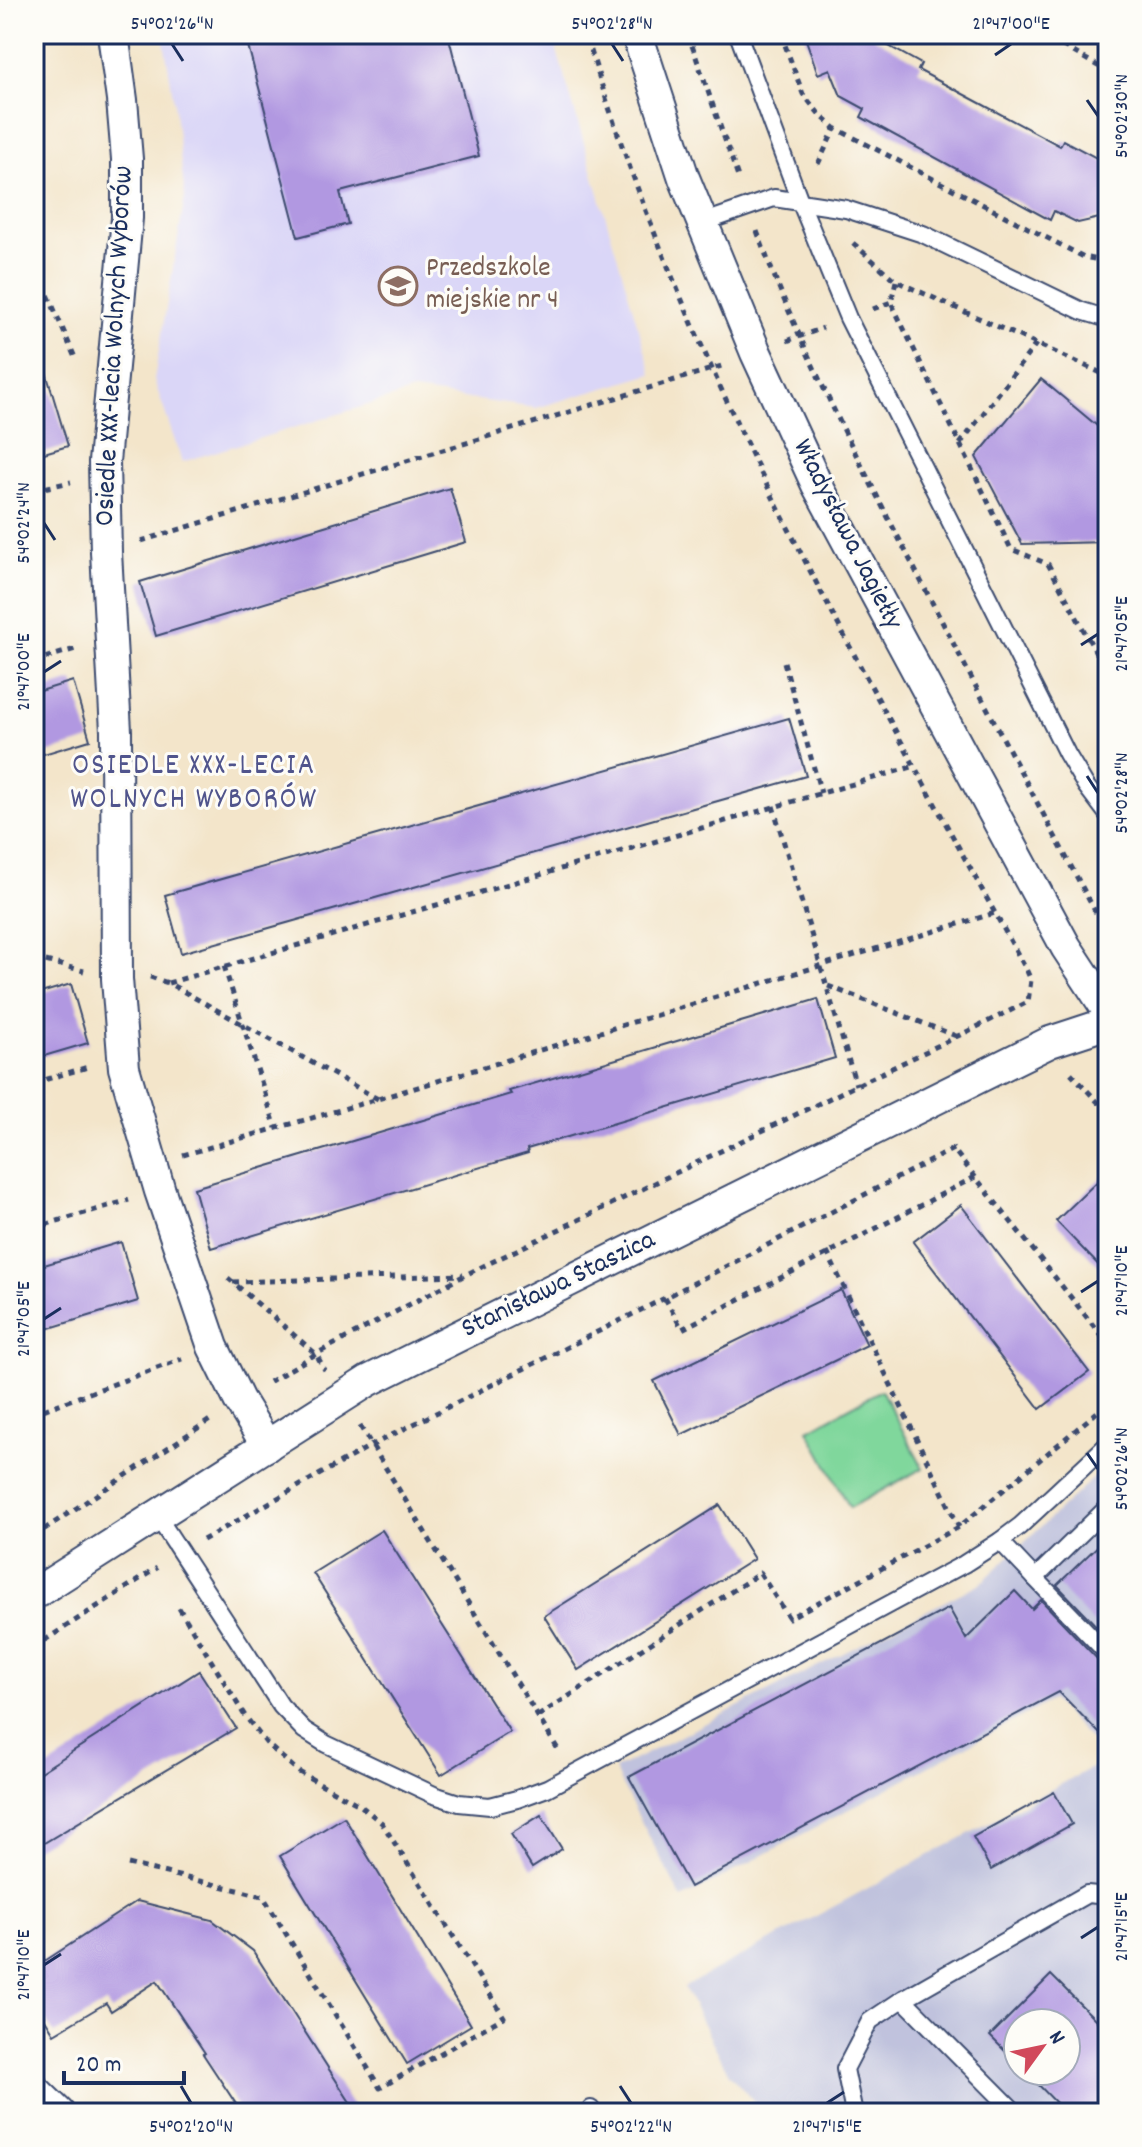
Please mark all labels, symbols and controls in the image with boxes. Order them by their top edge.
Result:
text: 54°02'26"N [130,11,214,39]
text: 54°02'28"N [571,11,653,39]
text: 21°47'00"E [972,11,1050,39]
text: 54°02'30"N [1109,74,1137,158]
street label: Osiedle XXX-lecia Wolnych Wyborów [87,165,145,527]
place label: Przedszkole miejskie nr 4 [426,250,559,322]
school or university icon: Przedszkole miejskie nr 4 [377,265,419,307]
street label: Władysława Jagiełły [781,433,912,638]
text: 54°02'24"N [11,482,39,564]
text: 21°47'05"E [1109,596,1137,672]
text: 21°47'00"E [11,633,39,711]
district label: OSIEDLE XXX-LECIA WOLNYCH WYBORÓW [70,746,318,823]
text: 54°02'28"N [1109,752,1137,834]
street label: Stanisława Staszica [455,1221,663,1350]
text: 21°47'10"E [1109,1246,1137,1316]
text: 21°47'05"E [11,1281,39,1357]
text: 54°02'26"N [1109,1427,1137,1511]
text: 21°47'15"E [1109,1892,1137,1962]
text: 21°47'10"E [11,1930,39,2000]
north arrow [1002,2007,1082,2087]
text: N [1040,2025,1072,2051]
scale bar [64,2035,184,2085]
text: 20 m [76,2049,122,2083]
text: 54°02'20"N [149,2114,233,2142]
text: 54°02'22"N [590,2114,672,2142]
text: 21°47'15"E [792,2114,862,2142]

